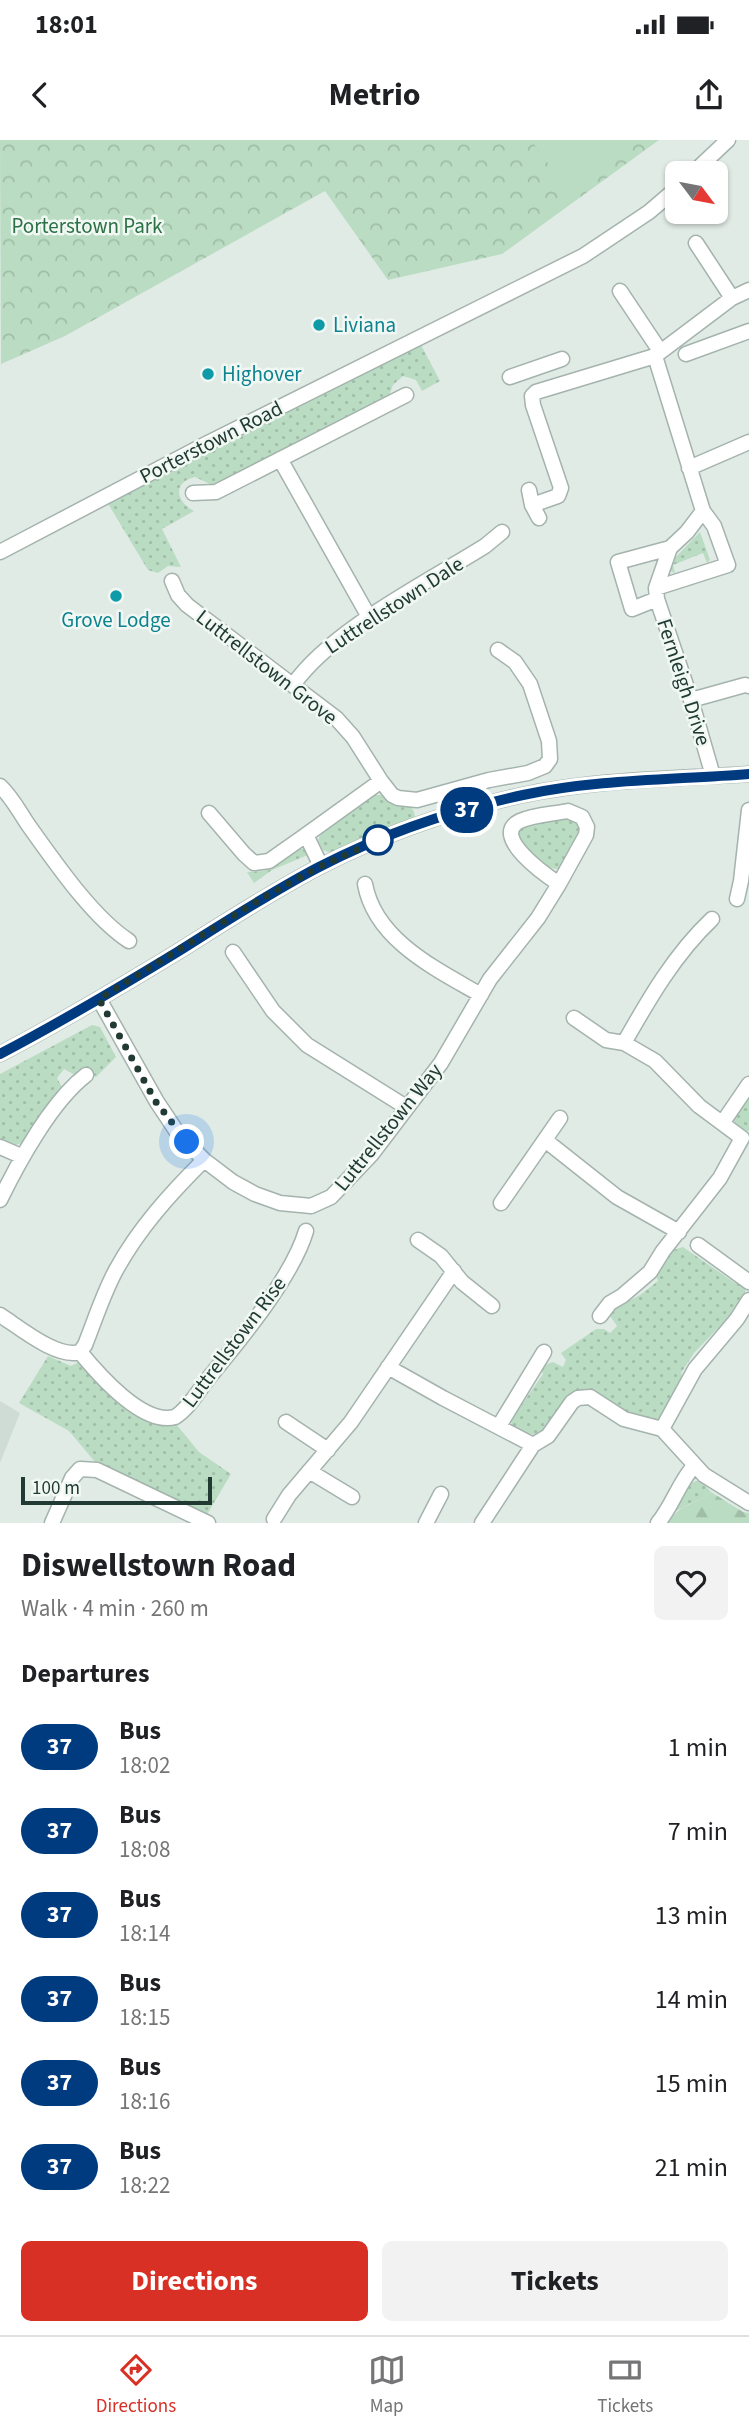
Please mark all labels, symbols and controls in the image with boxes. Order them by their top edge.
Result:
text: 18:01 [35,6,98,43]
text: Metrio [328,72,421,118]
icon: back [21,76,59,114]
icon: share [690,76,728,114]
north arrow [665,161,728,224]
map controls [665,161,728,224]
park label: Porterstown Park [11,211,163,241]
place label: Liviana [333,310,396,340]
marker: Liviana [311,317,327,333]
place label: Highover [222,359,302,389]
marker: Highover [200,366,216,382]
street label: Porterstown Road [134,393,288,491]
street label: Luttrellstown Dale [319,549,469,661]
marker: Grove Lodge [108,588,124,604]
street label: Luttrellstown Grove [190,602,344,732]
place label: Grove Lodge [61,605,171,635]
street label: Fernleigh Drive [649,615,719,749]
line badge: 37 [435,787,498,833]
text: 37 [454,792,480,827]
unlabelled marker [363,825,393,855]
street label: Luttrellstown Way [327,1056,449,1198]
your location [169,1124,204,1159]
street label: Luttrellstown Rise [175,1270,293,1414]
scale bar [21,1474,212,1506]
text: 100 m [32,1475,80,1502]
text: Diswellstown Road [21,1542,296,1589]
button: heart [654,1546,728,1620]
text: Walk · 4 min · 260 m [21,1592,209,1625]
text: Departures [21,1655,149,1692]
text: Bus [119,1712,161,1749]
text: 37 [47,1729,72,1764]
text: 1 min [668,1729,728,1766]
text: 18:02 [119,1749,170,1782]
text: Bus [119,1796,161,1833]
text: 37 [47,1813,72,1848]
text: 7 min [668,1813,728,1850]
text: 18:08 [119,1833,170,1866]
text: Bus [119,1880,161,1917]
text: 37 [47,1897,72,1932]
text: 13 min [655,1897,728,1934]
text: 18:14 [119,1917,170,1950]
text: Bus [119,1964,161,2001]
text: 37 [47,1981,72,2016]
text: 14 min [655,1981,728,2018]
text: 18:15 [119,2001,170,2034]
text: Bus [119,2048,161,2085]
text: 37 [47,2065,72,2100]
text: 15 min [655,2065,728,2102]
text: 18:16 [119,2085,170,2118]
text: Bus [119,2132,161,2169]
text: 37 [47,2149,72,2184]
text: 21 min [655,2149,728,2186]
text: 18:22 [119,2169,170,2202]
button: Directions [21,2241,368,2321]
button: Tickets [382,2241,728,2321]
tab: Directions [96,2351,176,2420]
tab: Map [368,2351,406,2420]
tab: Tickets [597,2351,653,2420]

